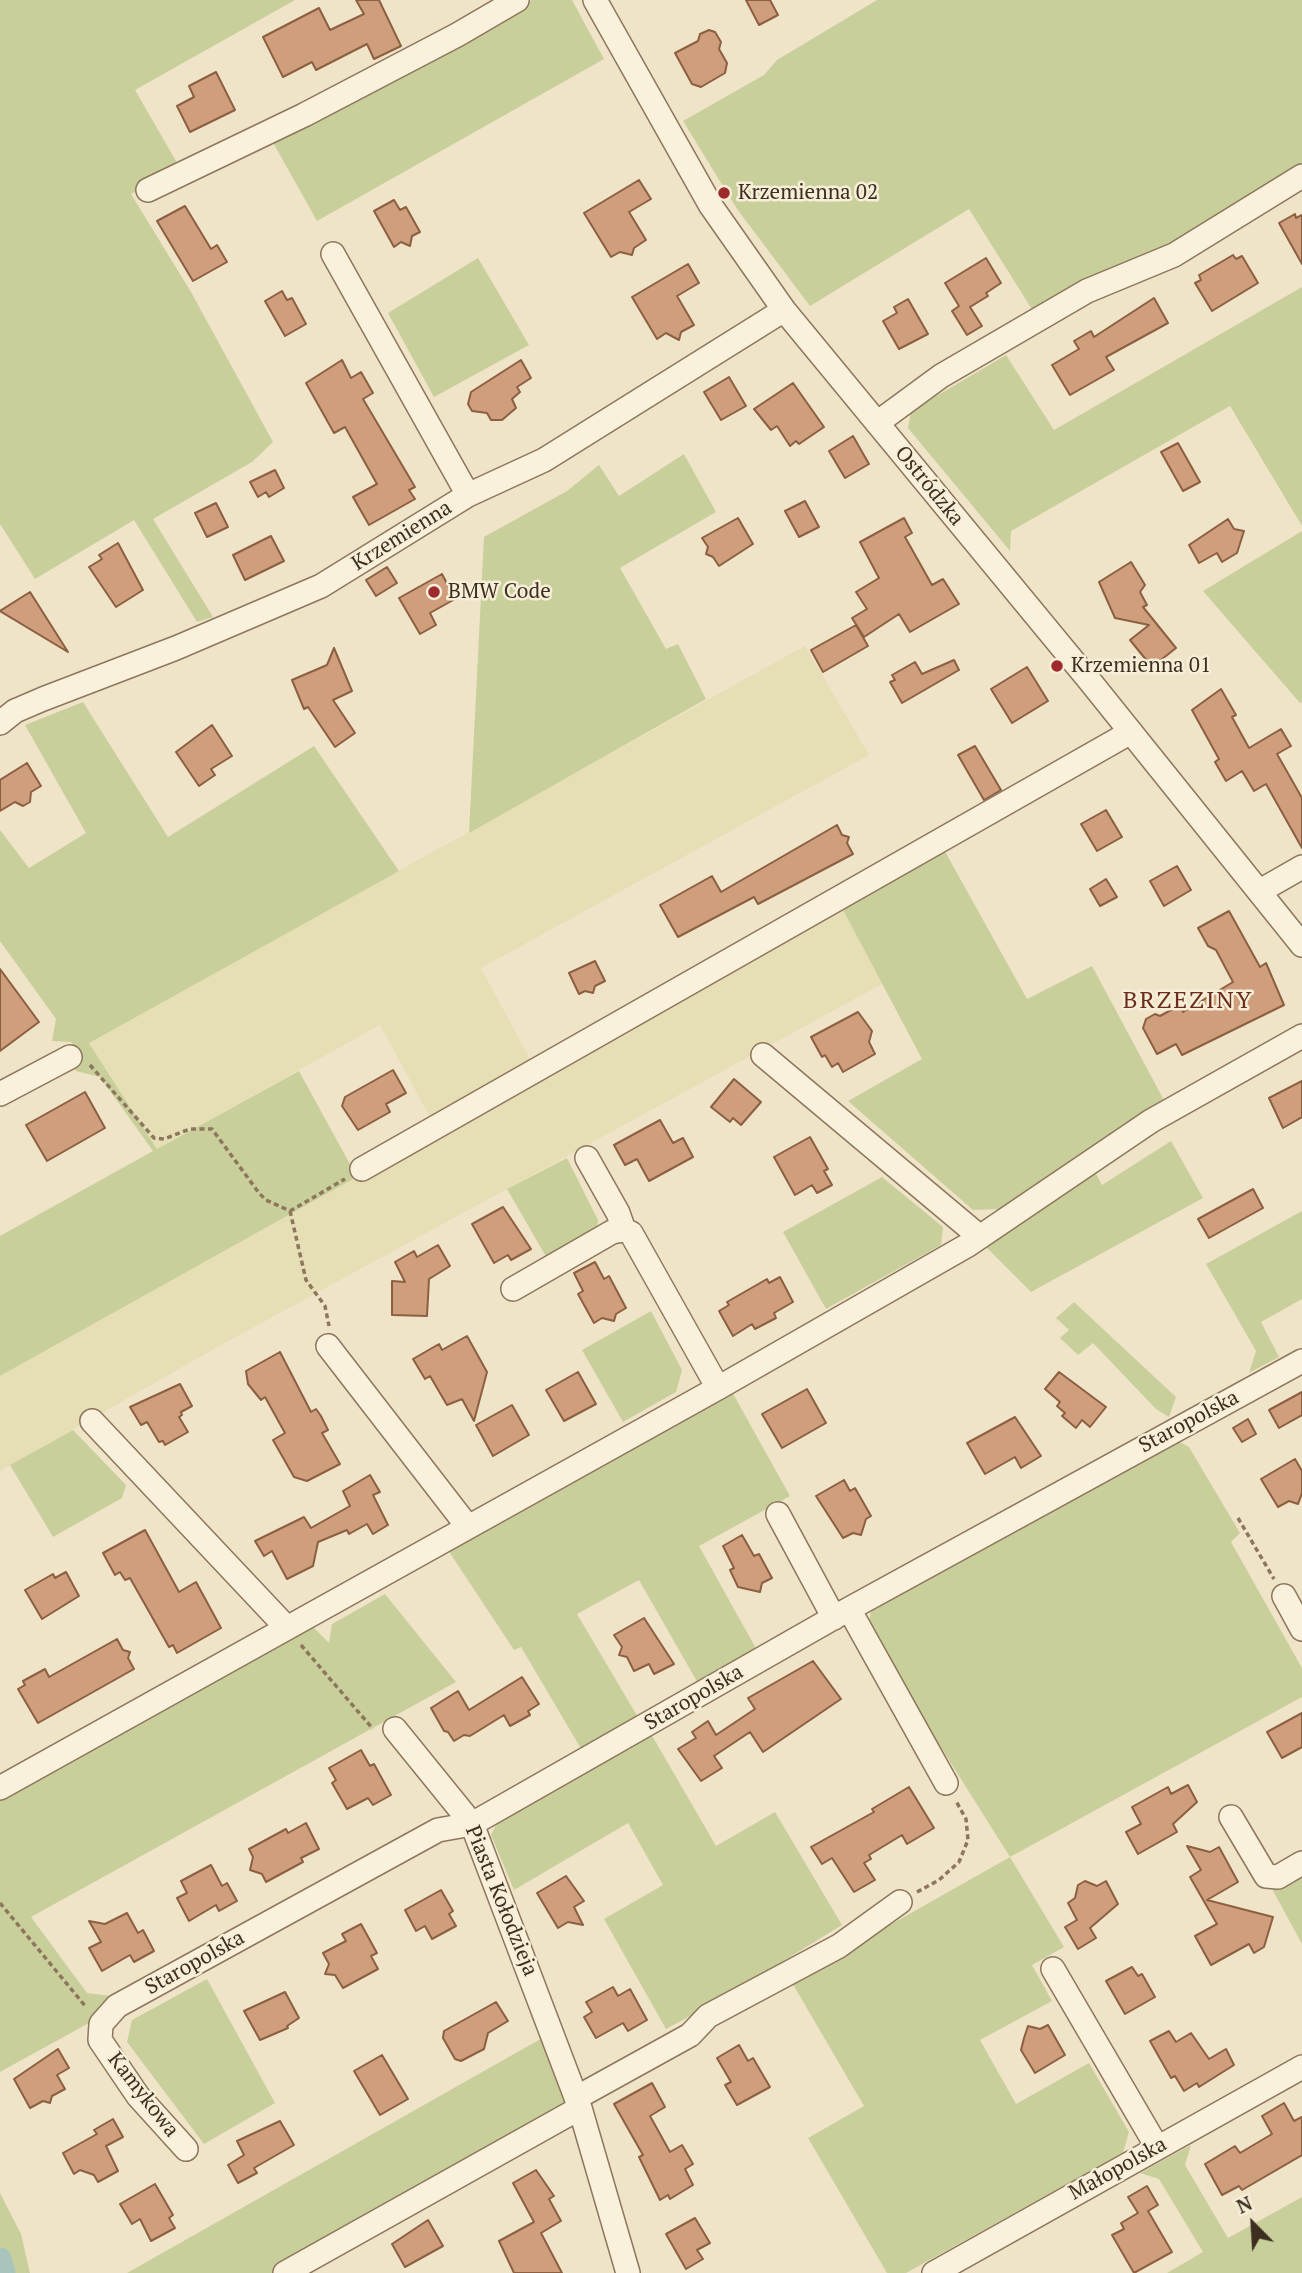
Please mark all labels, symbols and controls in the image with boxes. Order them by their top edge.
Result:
place label: Krzemienna 02 [738,180,878,206]
marker: Krzemienna 02 [716,185,732,201]
street label: Ostródzka [889,441,969,531]
street label: Krzemienna [348,495,456,577]
place label: BMW Code [448,579,551,605]
marker: BMW Code [426,584,442,600]
place label: Krzemienna 01 [1071,653,1211,679]
marker: Krzemienna 01 [1049,658,1065,674]
district label: BRZEZINY [1124,987,1252,1015]
street label: Staropolska [1135,1385,1243,1459]
street label: Staropolska [640,1660,748,1736]
street label: Piasta Kołodzieja [459,1822,543,1980]
street label: Staropolska [141,1925,249,2001]
street label: Kamykowa [102,2048,184,2142]
street label: Małopolska [1065,2132,1171,2206]
north arrow [1218,2189,1288,2259]
text: N [1233,2190,1256,2219]

